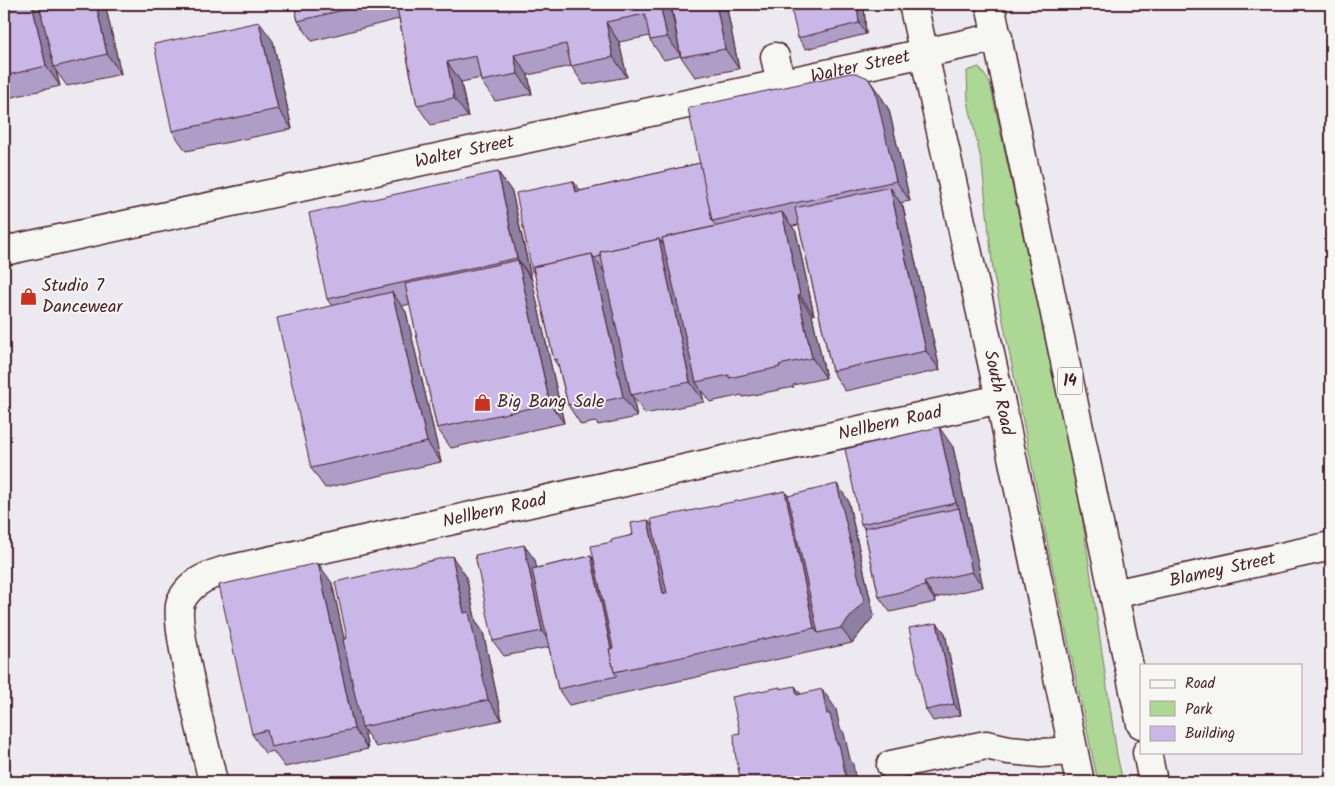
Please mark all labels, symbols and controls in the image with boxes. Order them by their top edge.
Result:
street label: Walter Street [808,42,914,91]
street label: Walter Street [412,127,518,177]
place label: Studio 7 Dancewear [42,272,123,322]
shop icon: Studio 7 Dancewear [18,286,38,306]
street label: South Road [975,347,1022,439]
road number: 14 [1058,368,1082,394]
place label: Big Bang Sale [497,388,604,417]
shop icon: Big Bang Sale [473,392,493,412]
street label: Nellbern Road [835,398,946,449]
street label: Nellbern Road [440,485,550,536]
street label: Blamey Street [1166,544,1279,596]
legend [1140,664,1302,754]
text: Road [1185,672,1216,696]
text: Park [1185,698,1213,722]
text: Building [1185,722,1235,746]

